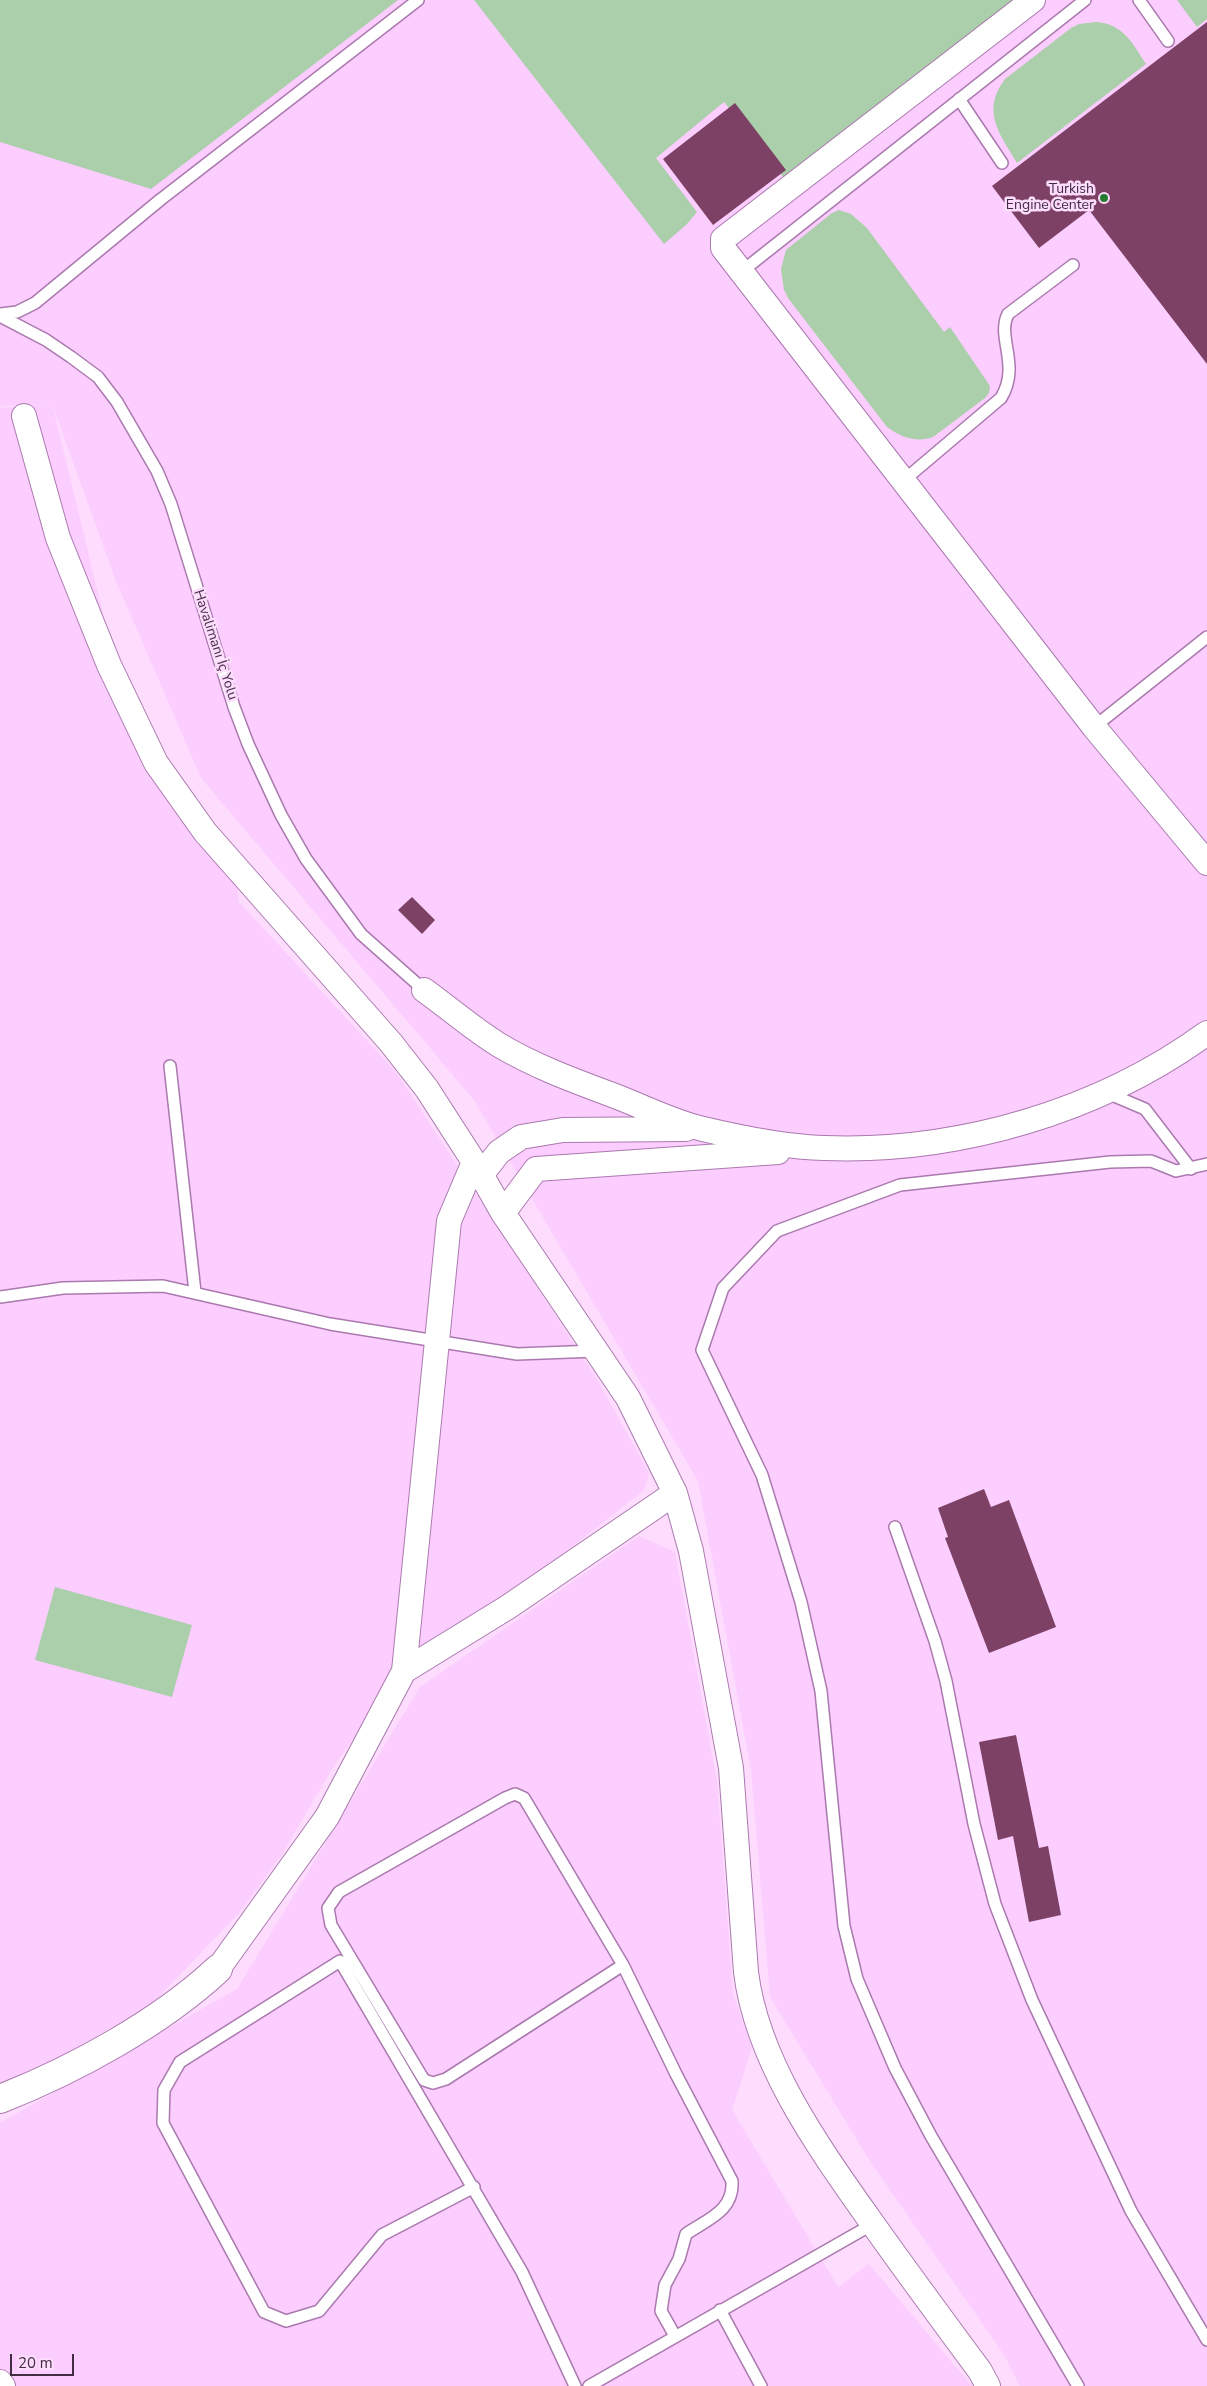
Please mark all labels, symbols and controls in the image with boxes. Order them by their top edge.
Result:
place label: Turkish Engine Center [1006,182,1094,214]
marker: Turkish Engine Center [1098,192,1110,204]
street label: Havalimanı İç Yolu [189,588,241,702]
scale bar [12,2344,76,2376]
text: 20 m [18,2353,53,2373]

